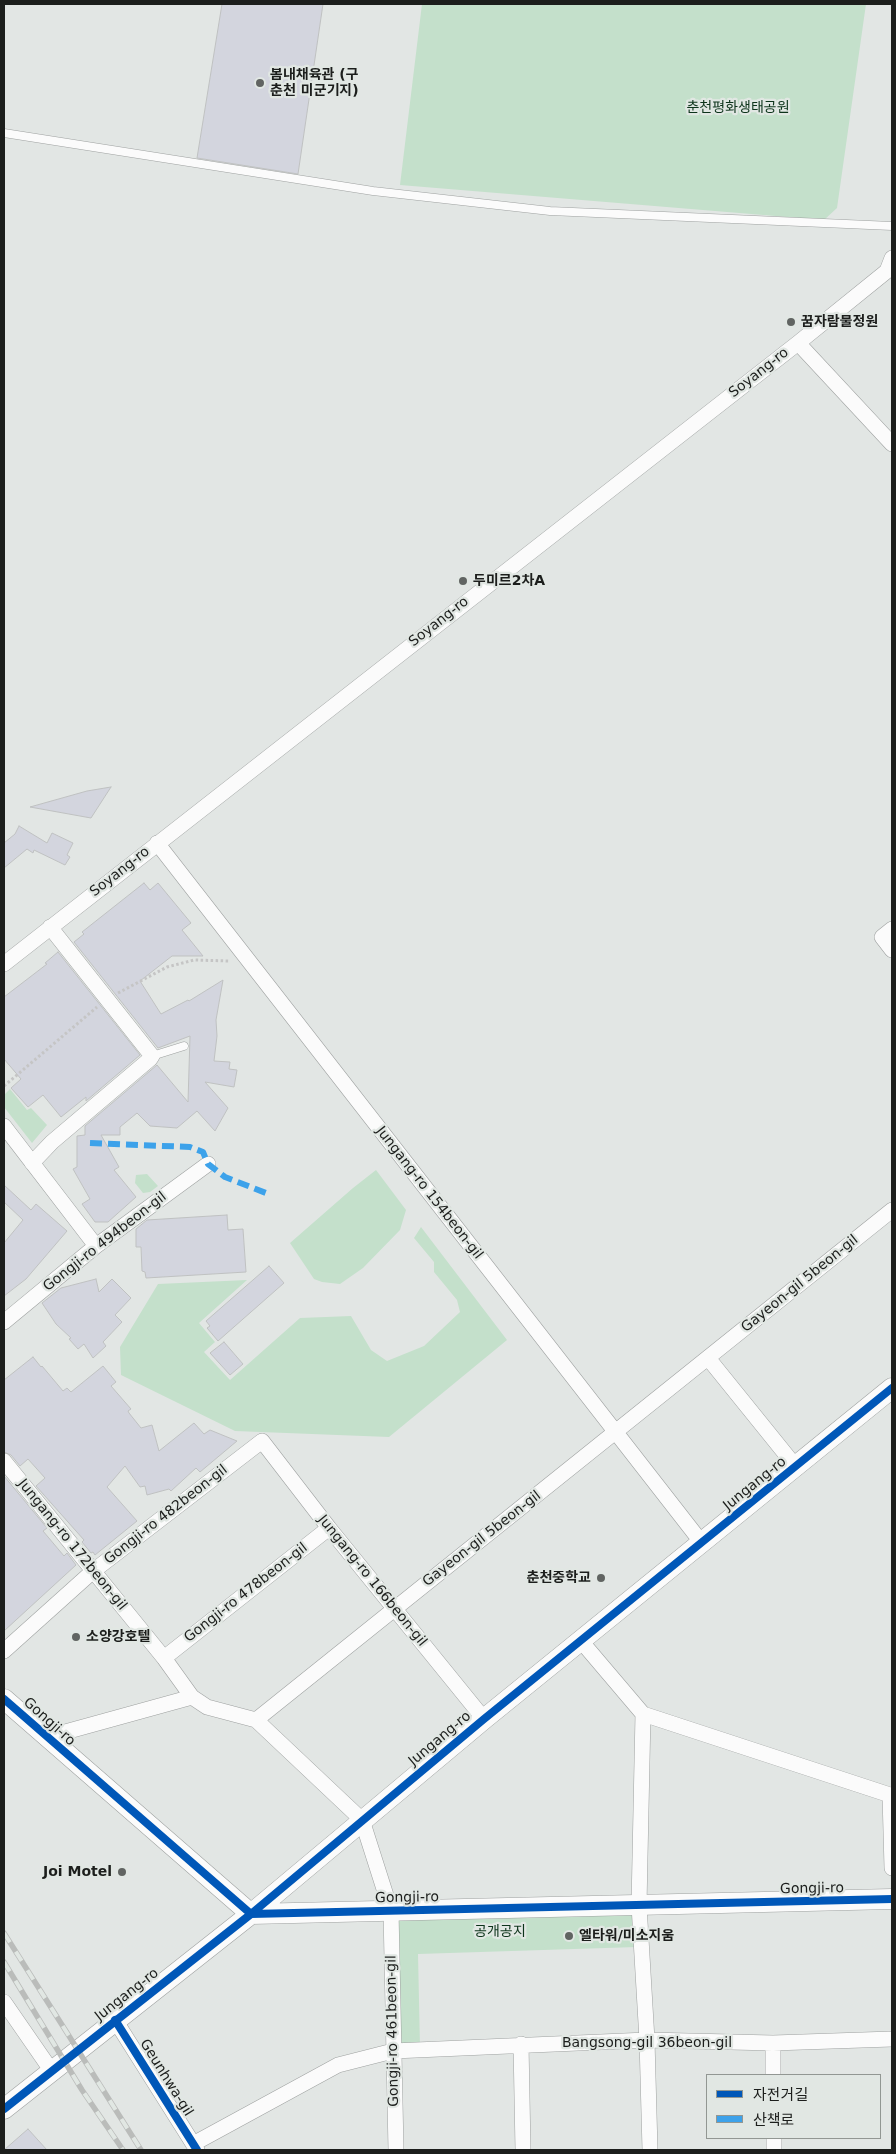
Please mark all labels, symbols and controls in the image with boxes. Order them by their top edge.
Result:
place label: 봄내채육관 (구 춘천 미군기지) [270,67,359,100]
marker: 봄내채육관 (구 춘천 미군기지) [254,77,266,89]
park label: 춘천평화생태공원 [686,100,790,116]
place label: 꿈자람물정원 [801,314,878,330]
marker: 꿈자람물정원 [785,316,797,328]
street label: Soyang-ro [726,344,792,402]
place label: 두미르2차A [473,573,545,589]
marker: 두미르2차A [457,575,469,587]
street label: Soyang-ro [406,593,472,651]
street label: Soyang-ro [87,843,153,901]
street label: Jungang-ro 154beon-gil [372,1123,486,1263]
street label: Gongji-ro 494beon-gil [40,1189,170,1295]
street label: Gayeon-gil 5beon-gil [738,1232,862,1336]
street label: Jungang-ro [720,1454,790,1514]
street label: Gongji-ro 482beon-gil [101,1462,231,1568]
street label: Jungang-ro 172beon-gil [14,1476,130,1614]
street label: Gayeon-gil 5beon-gil [420,1488,544,1590]
street label: Jungang-ro 166beon-gil [314,1512,430,1650]
street label: Gongji-ro 478beon-gil [181,1540,311,1646]
place label: 춘천중학교 [527,1570,591,1586]
marker: 춘천중학교 [595,1572,607,1584]
place label: 소양강호텔 [86,1629,150,1645]
marker: 소양강호텔 [70,1631,82,1643]
street label: Gongji-ro [20,1694,78,1750]
street label: Jungang-ro [405,1708,475,1770]
place label: Joi Motel [43,1864,112,1880]
marker: Joi Motel [116,1866,128,1878]
street label: Gongji-ro [780,1880,844,1898]
street label: Gongji-ro [375,1889,439,1907]
park label: 공개공지 [474,1924,526,1940]
place label: 엘타워/미소지움 [579,1928,674,1944]
marker: 엘타워/미소지움 [563,1930,575,1942]
street label: Gongji-ro 461beon-gil [383,1955,403,2107]
street label: Jungang-ro [92,1965,162,2025]
street label: Bangsong-gil 36beon-gil [562,2035,732,2051]
street label: Geunhwa-gil [136,2036,196,2120]
legend [706,2074,881,2139]
text: 자전거길 [753,2086,808,2104]
text: 산책로 [753,2111,794,2129]

